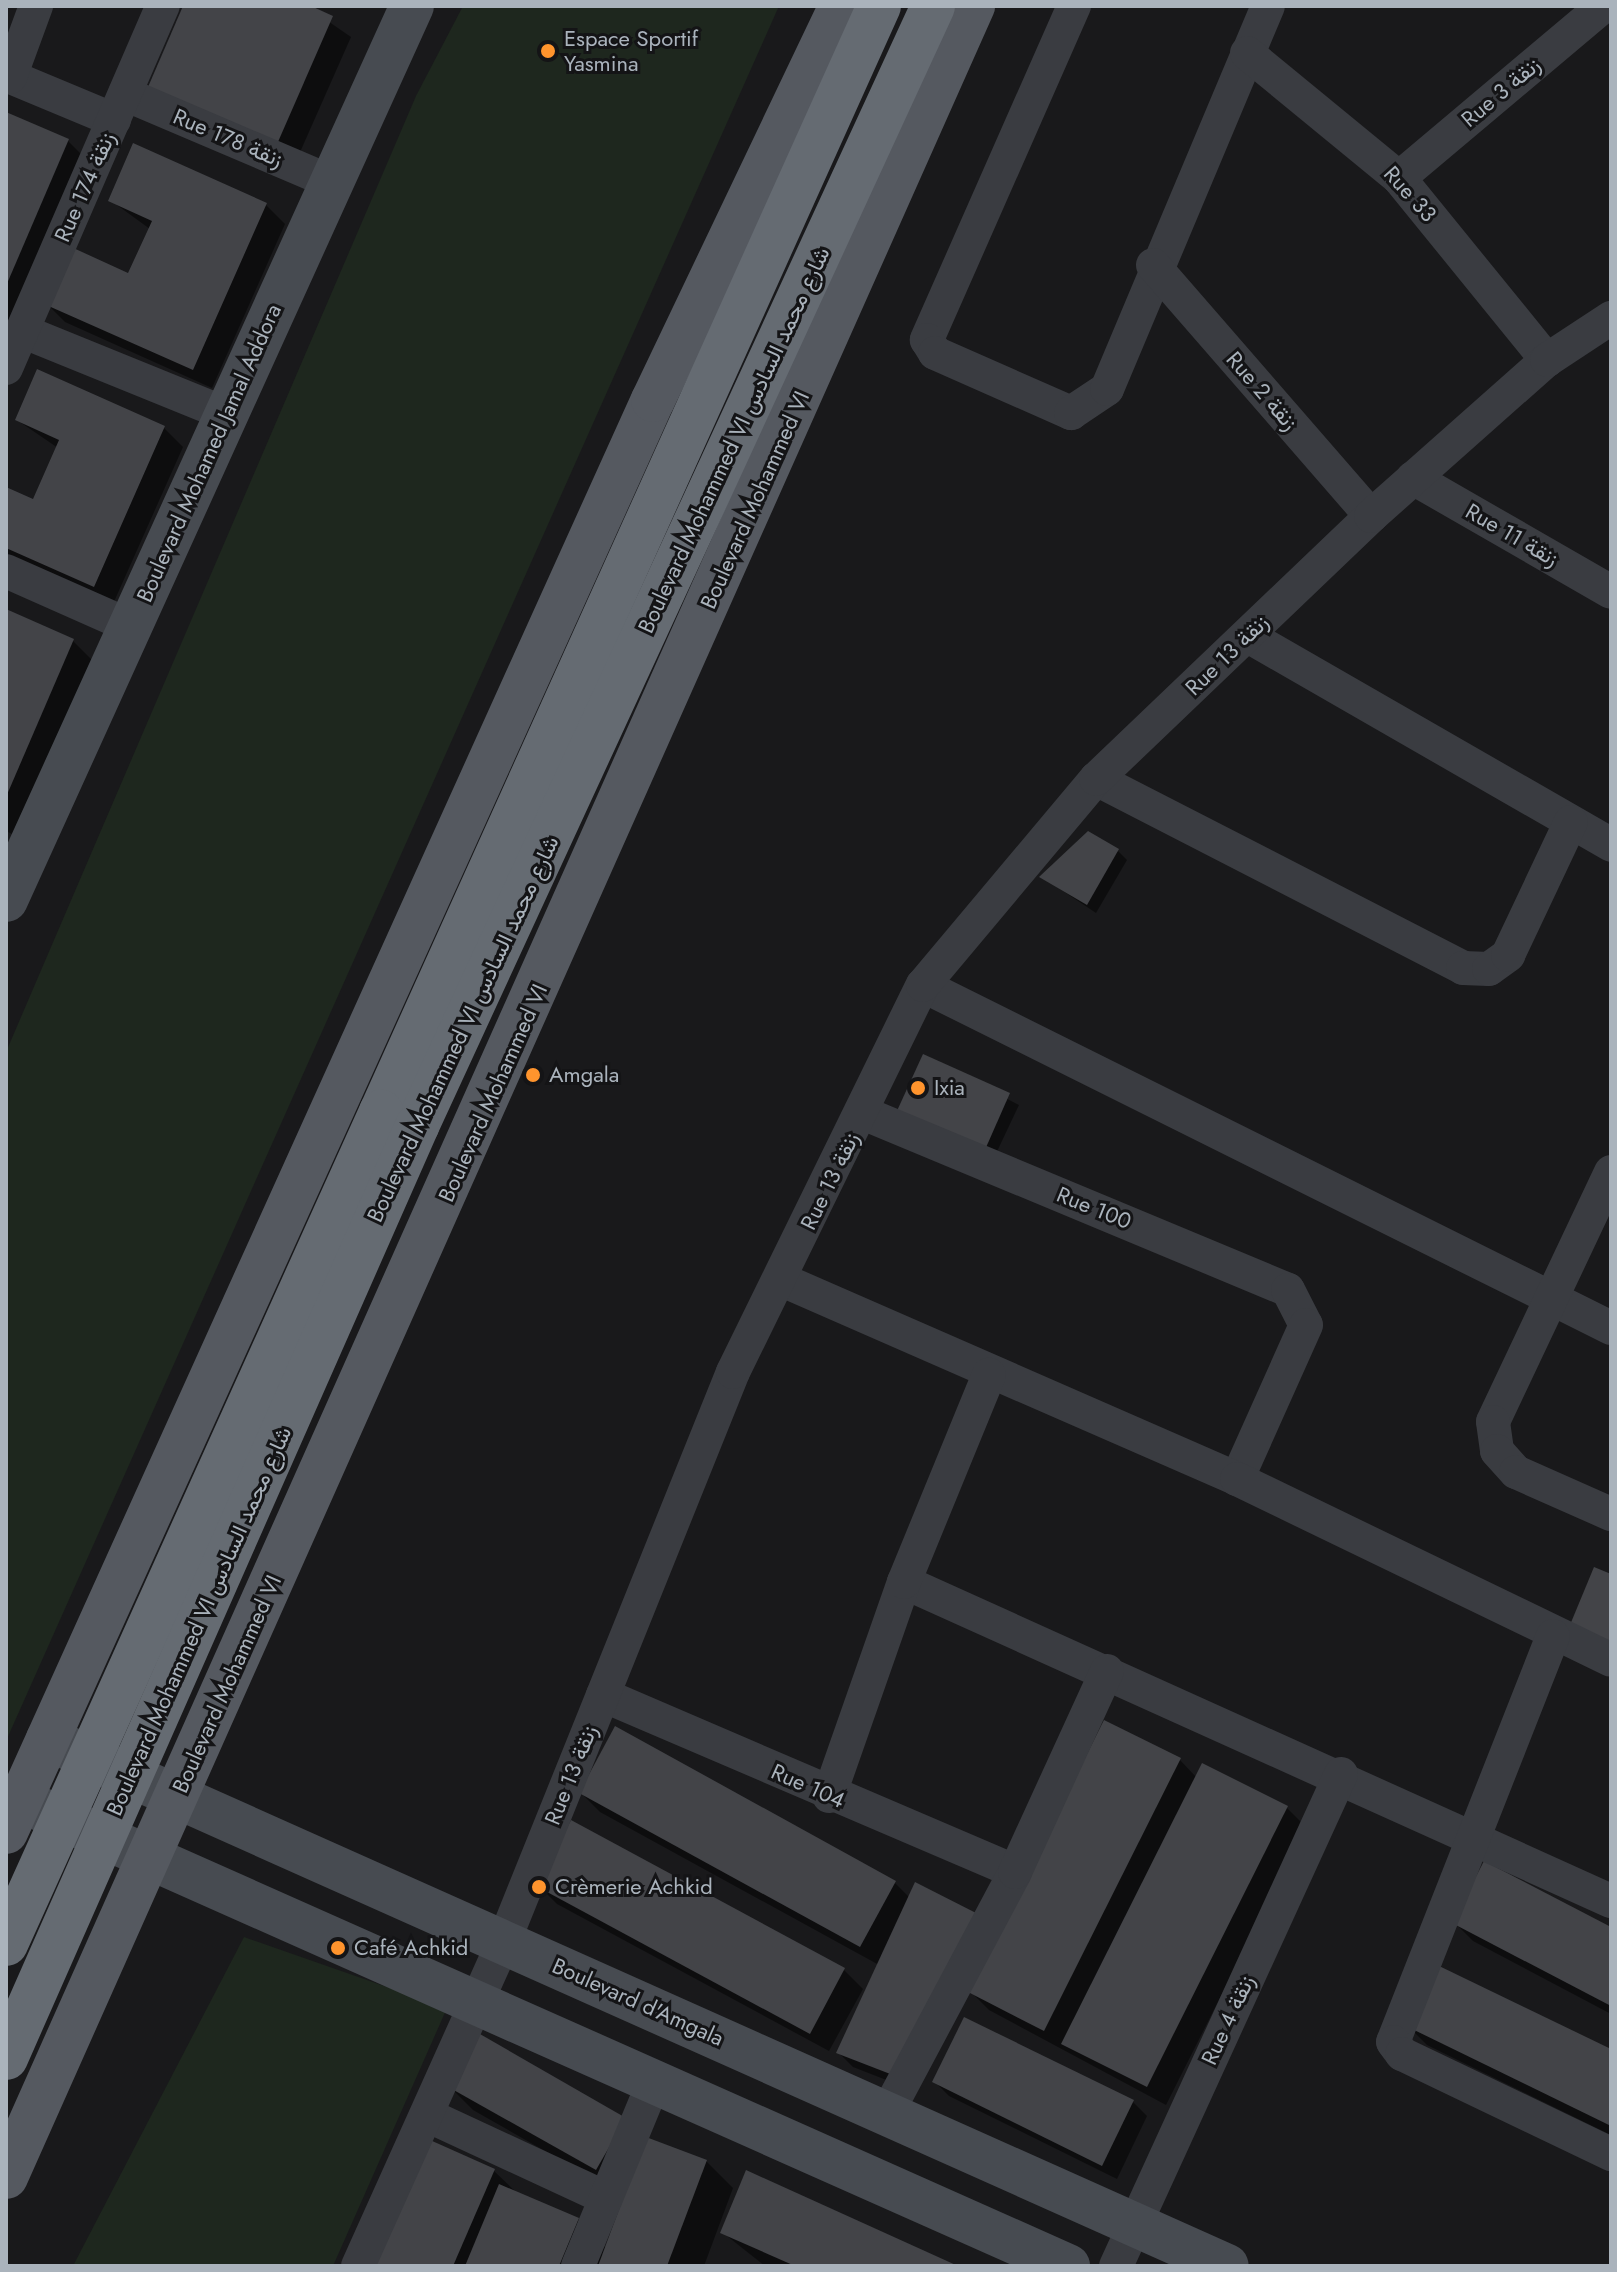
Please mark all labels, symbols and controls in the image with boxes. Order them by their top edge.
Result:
place label: Espace Sportif Yasmina [564,25,698,76]
marker: Espace Sportif Yasmina [539,42,557,60]
street label: Rue 3 زنقة [1456,51,1546,133]
street label: Rue 178 زنقة [169,103,287,173]
street label: Rue 174 زنقة [49,128,121,246]
street label: Rue 33 [1378,161,1442,227]
street label: Boulevard Mohammed VI شارع محمد السادس [633,243,835,637]
street label: Boulevard Mohamed Jamal Addora [131,300,287,606]
street label: Rue 2 زنقة [1221,346,1303,436]
street label: Boulevard Mohammed VI [695,387,815,613]
street label: Rue 11 زنقة [1461,498,1563,572]
street label: Rue 13 زنقة [1180,609,1274,701]
street label: Boulevard Mohammed VI شارع محمد السادس [362,832,564,1226]
street label: Boulevard Mohammed VI [433,980,553,1206]
place label: Amgala [549,1062,619,1088]
marker: Amgala [524,1066,542,1084]
place label: Ixia [934,1075,965,1101]
marker: Ixia [909,1079,927,1097]
street label: Rue 13 زنقة [795,1128,865,1234]
street label: Rue 100 [1053,1181,1135,1235]
street label: Boulevard Mohammed VI شارع محمد السادس [101,1422,297,1820]
street label: Boulevard Mohammed VI [167,1571,287,1797]
street label: Rue 13 زنقة [539,1721,603,1829]
street label: Rue 104 [767,1758,849,1814]
place label: Crèmerie Achkid [555,1874,713,1900]
marker: Crèmerie Achkid [530,1878,548,1896]
place label: Café Achkid [354,1935,468,1961]
marker: Café Achkid [329,1939,347,1957]
street label: Boulevard d'Amgala [548,1952,728,2052]
street label: Rue 4 زنقة [1196,1971,1260,2069]

